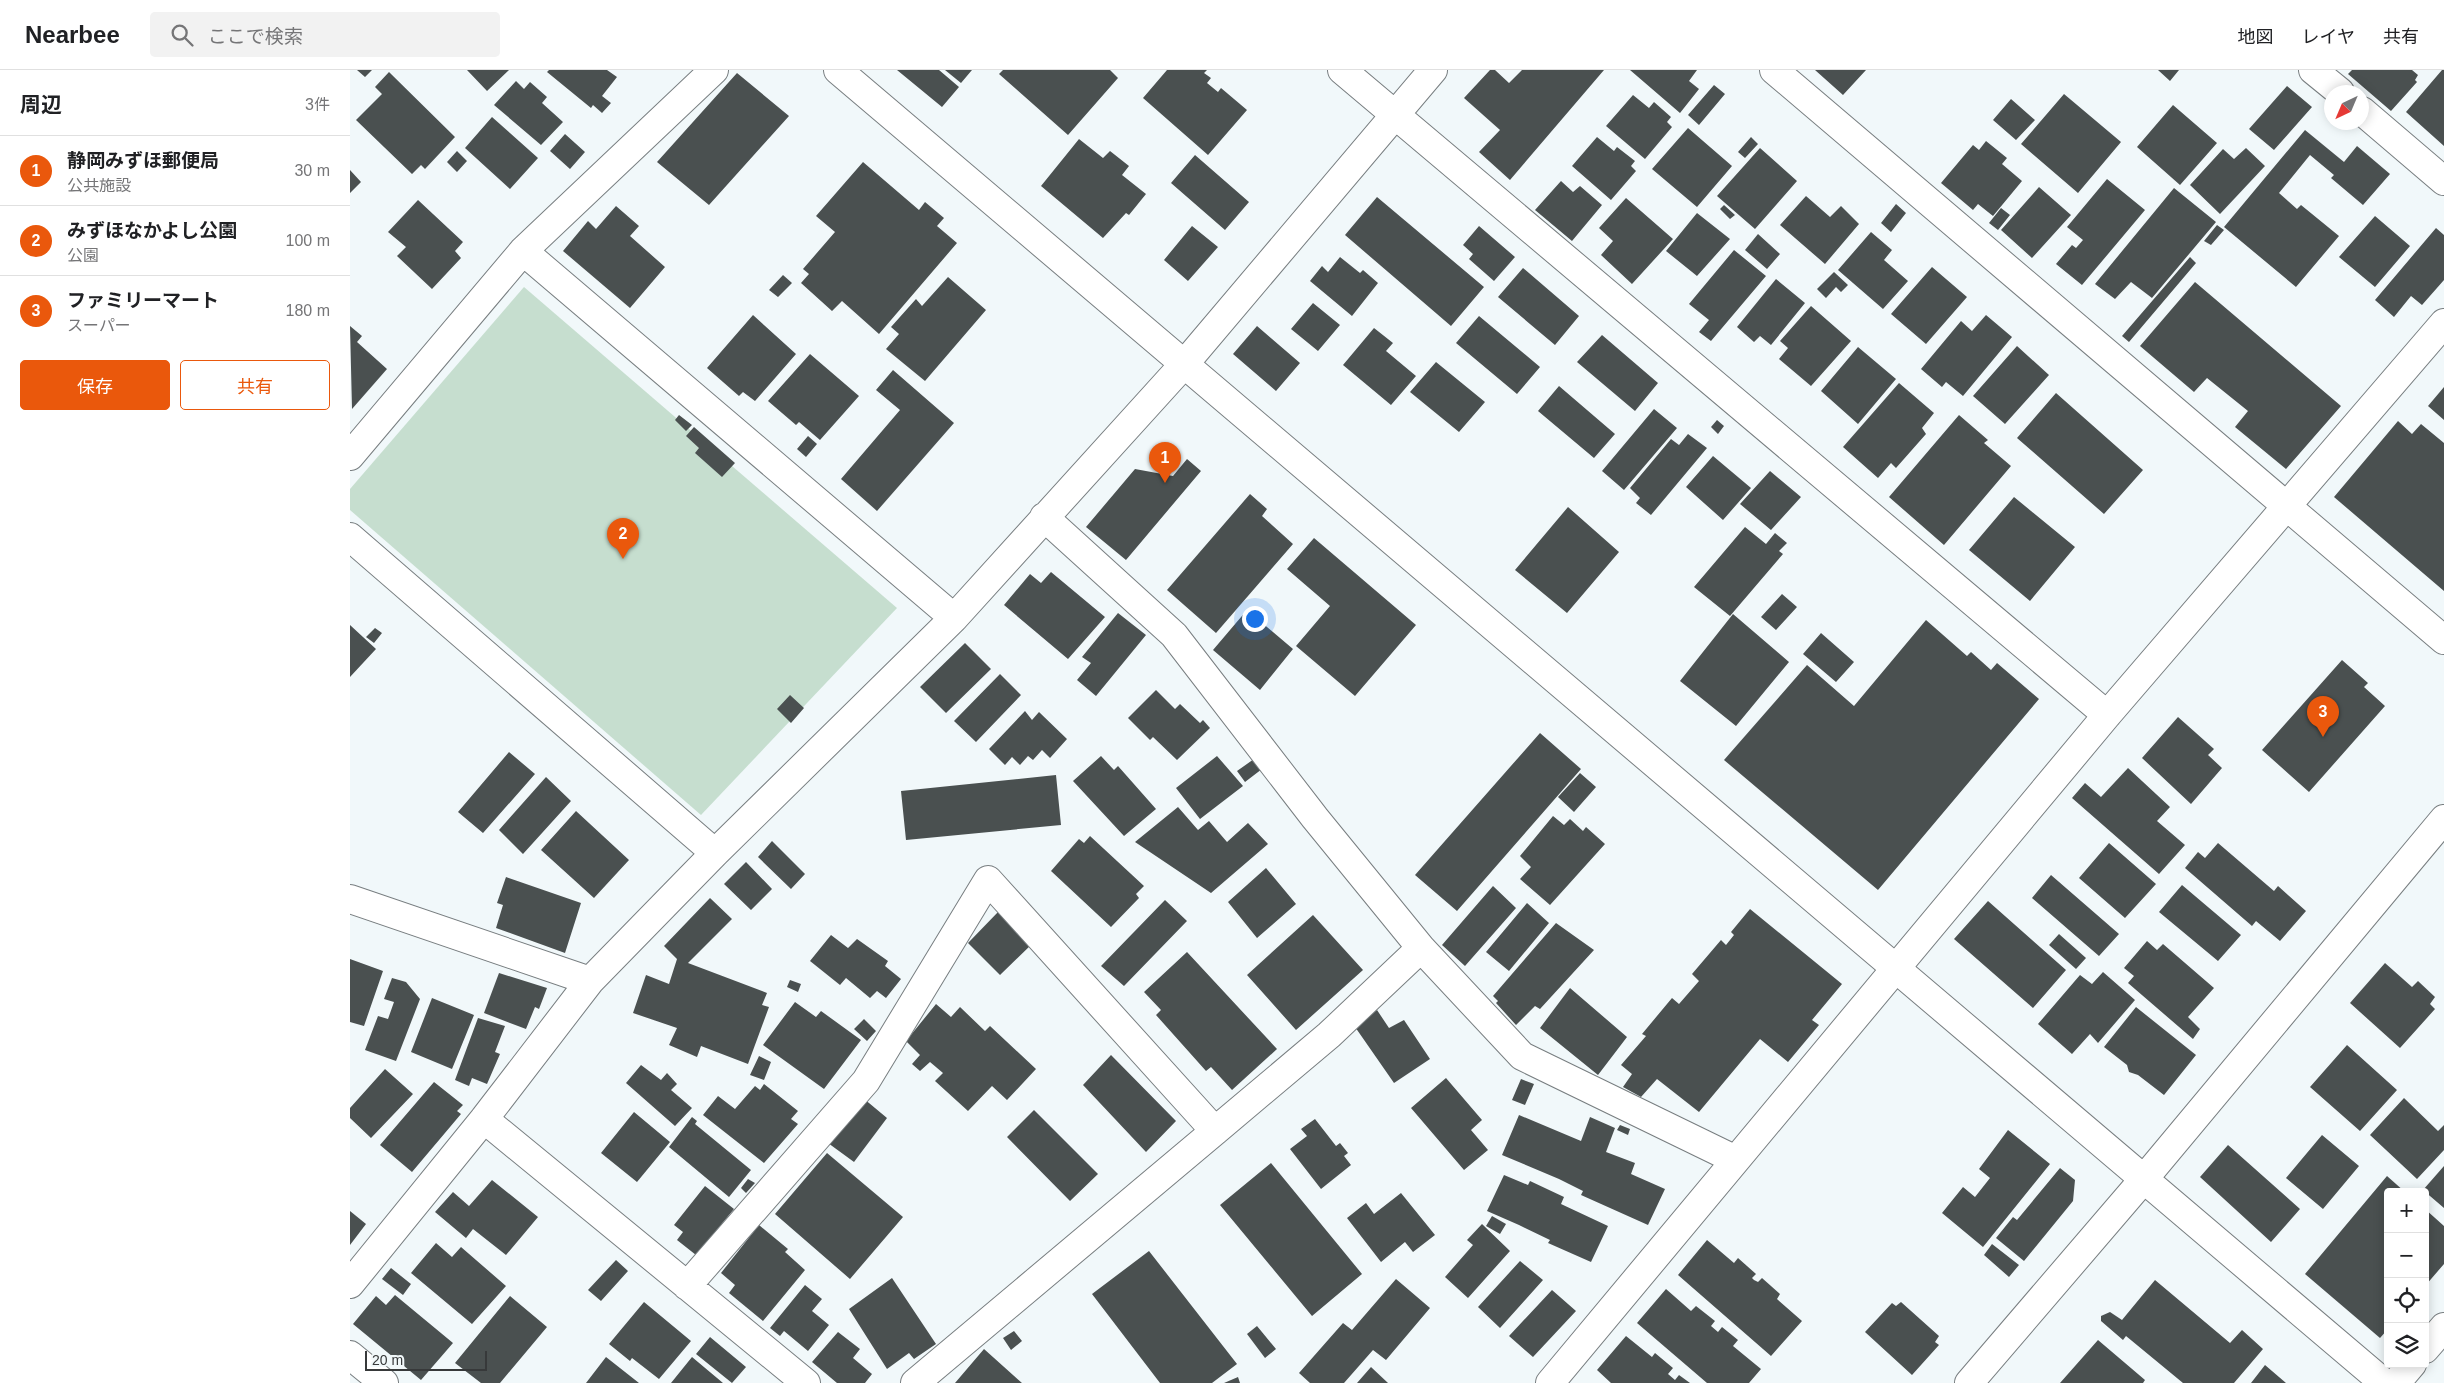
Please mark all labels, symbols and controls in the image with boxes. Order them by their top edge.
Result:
search box [150,12,500,57]
text: Nearbee [25,21,120,48]
icon: search [168,21,196,49]
text: ここで検索 [208,26,303,47]
text: 地図 [2238,27,2274,47]
text: レイヤ [2302,27,2355,47]
text: 共有 [2383,27,2419,47]
north arrow [2324,85,2369,130]
text: 周辺 [20,93,62,116]
text: 3件 [305,96,330,113]
text: 静岡みずほ郵便局 [67,150,219,171]
text: 1 [32,162,40,179]
text: 30 m [294,162,330,179]
text: 公共施設 [67,177,131,194]
text: みずほなかよし公園 [67,220,237,241]
text: 2 [32,232,40,249]
text: 100 m [286,232,330,249]
text: 公園 [67,247,99,264]
text: ファミリーマート [67,290,219,311]
text: 3 [32,302,40,319]
text: 180 m [286,302,330,319]
text: スーパー [67,317,131,334]
button: 保存 [20,360,170,410]
button: 共有 [180,360,330,410]
pin: 1 [1149,442,1181,483]
pin: 2 [607,518,639,559]
your location [1242,606,1268,632]
pin: 3 [2307,696,2339,737]
map controls [2384,1188,2429,1368]
button: + [2384,1188,2429,1233]
button: − [2384,1233,2429,1278]
button: locate [2384,1278,2429,1323]
button: layers [2384,1323,2429,1368]
scale bar [365,1348,488,1371]
text: 20 m [372,1352,403,1368]

